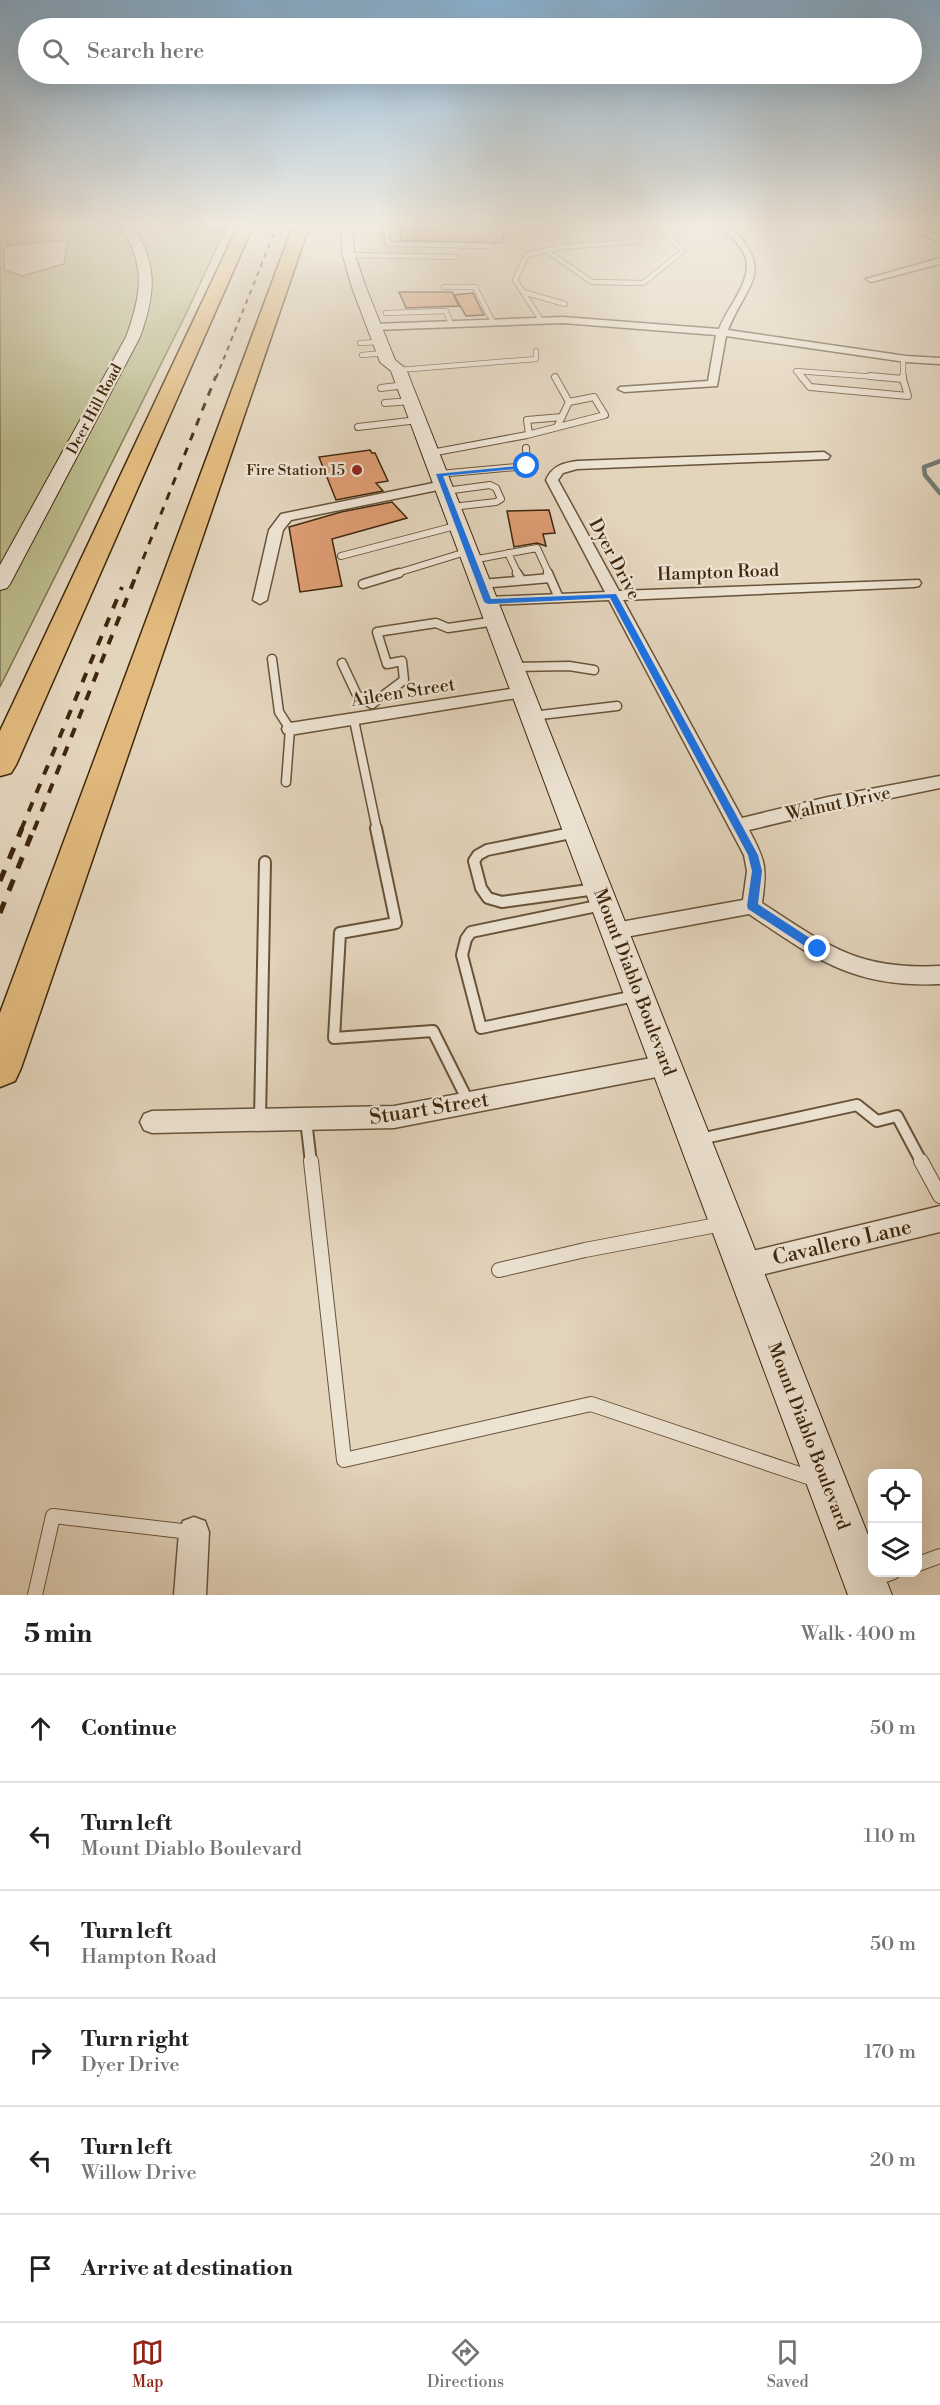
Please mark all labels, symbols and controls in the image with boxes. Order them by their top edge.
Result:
search box [18,18,922,84]
icon: search [39,35,72,68]
text: Search here [87,38,204,65]
street label: Deer Hill Road [63,360,127,458]
route start [513,452,539,478]
place label: Fire Station 15 [246,461,345,480]
marker: Fire Station 15 [350,463,364,477]
street label: Dyer Drive [584,515,646,604]
street label: Hampton Road [657,559,780,586]
street label: Aileen Street [348,673,457,712]
street label: Walnut Drive [783,781,893,826]
street label: Mount Diablo Boulevard [588,885,681,1080]
route end [804,935,830,961]
street label: Stuart Street [368,1087,491,1131]
street label: Cavallero Lane [770,1214,914,1272]
street label: Mount Diablo Boulevard [762,1339,855,1534]
map controls [868,1469,922,1577]
button: locate [868,1469,922,1523]
button: layers [868,1523,922,1577]
text: 5 min [24,1618,92,1650]
text: Walk · 400 m [801,1622,916,1647]
icon: ahead [24,1712,57,1745]
text: Continue [81,1715,177,1742]
text: 50 m [870,1716,916,1741]
text: Turn left [81,1810,172,1837]
icon: left [24,1820,57,1853]
text: 110 m [864,1824,916,1849]
text: Mount Diablo Boulevard [81,1837,302,1862]
text: Turn left [81,1918,172,1945]
icon: left [24,1928,57,1961]
text: 50 m [870,1932,916,1957]
text: Hampton Road [81,1945,217,1970]
text: Turn right [81,2026,189,2053]
icon: right [24,2036,57,2069]
text: 170 m [864,2040,916,2065]
text: Dyer Drive [81,2053,180,2078]
text: Turn left [81,2134,172,2161]
icon: left [24,2144,57,2177]
text: 20 m [870,2148,916,2173]
text: Willow Drive [81,2161,197,2186]
icon: arrive [24,2252,57,2285]
text: Arrive at destination [81,2255,293,2282]
tab: Map [131,2336,164,2392]
tab: Directions [427,2336,504,2392]
tab: Saved [767,2336,809,2392]

